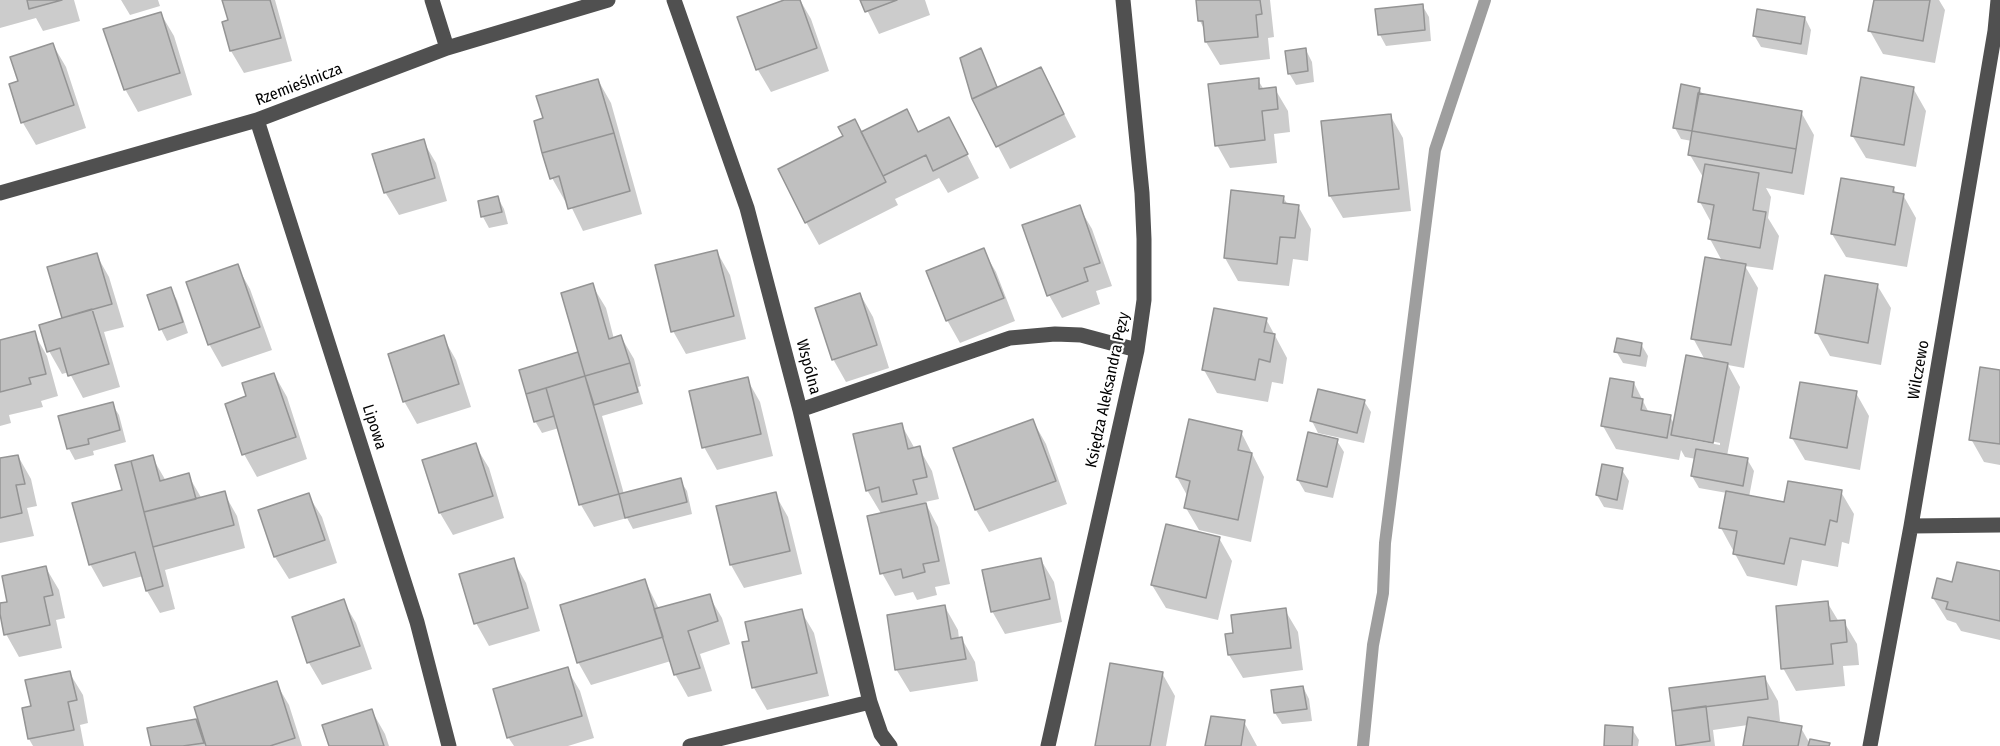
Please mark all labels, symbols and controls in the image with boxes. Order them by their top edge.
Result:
street label: Rzemieślnicza [253,60,345,110]
street label: Księdza Aleksandra Pęzy [1082,310,1134,470]
street label: Wspólna [791,337,825,397]
street label: Wilczewo [1904,339,1934,401]
street label: Lipowa [358,402,390,452]

